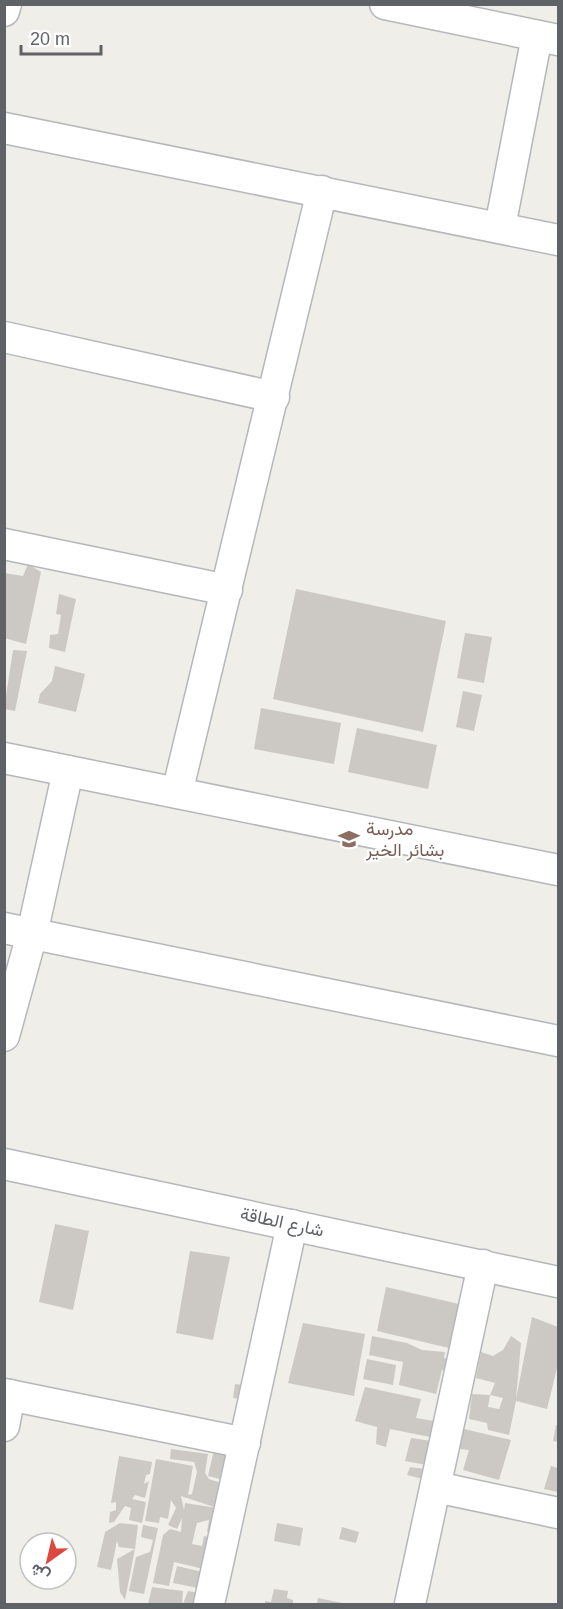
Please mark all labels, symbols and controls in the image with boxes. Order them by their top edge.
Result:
scale bar [21,18,100,56]
text: 20 m [30,29,70,49]
place label: مدرسة بشائر الخير [365,819,444,861]
school or university icon: مدرسة بشائر الخير [337,827,361,851]
street label: شارع الطاقة [238,1203,326,1243]
north arrow [18,1531,78,1591]
text: ش [27,1560,53,1585]

